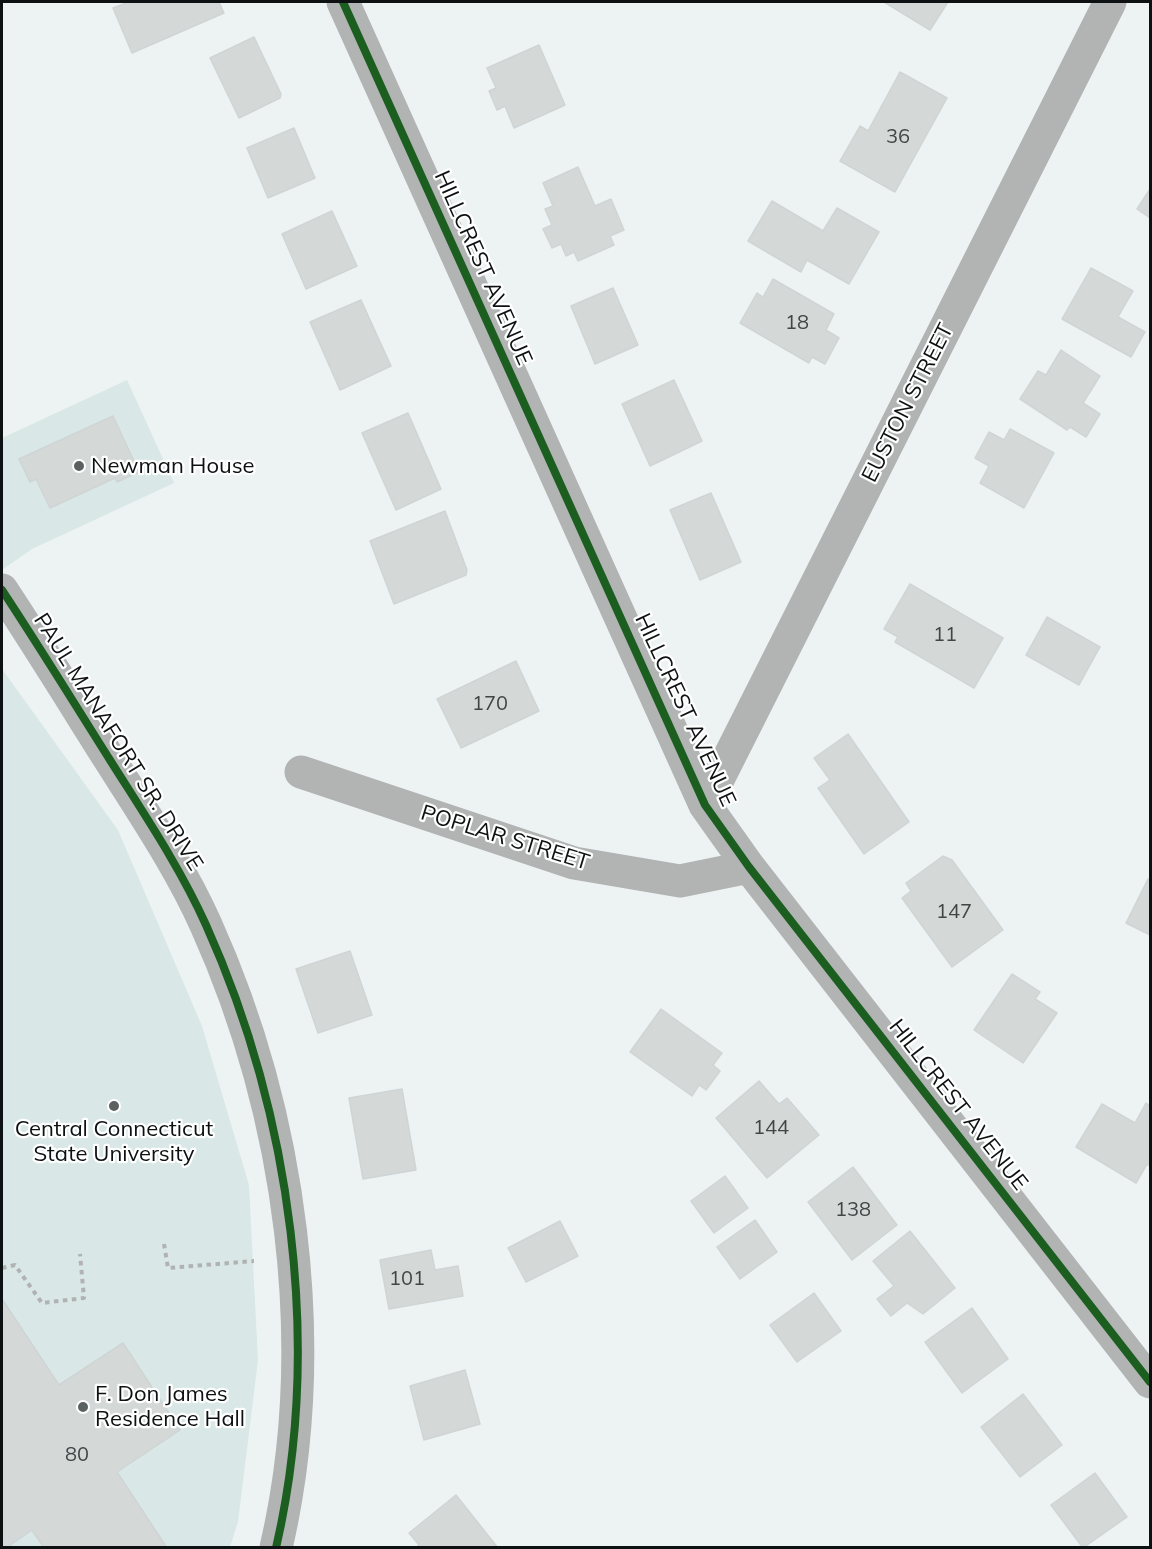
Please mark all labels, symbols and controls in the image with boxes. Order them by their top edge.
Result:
house number: 36 [886,125,910,149]
street label: HILLCREST AVENUE [428,167,538,369]
house number: 18 [785,311,809,335]
street label: EUSTON STREET [857,319,959,487]
place label: Newman House [91,453,255,479]
marker: Newman House [72,459,86,473]
street label: PAUL MANAFORT SR. DRIVE [28,608,208,876]
street label: HILLCREST AVENUE [629,609,741,811]
house number: 11 [933,623,957,647]
house number: 170 [472,692,508,716]
street label: POPLAR STREET [418,800,592,876]
house number: 147 [936,900,972,924]
street label: HILLCREST AVENUE [883,1014,1033,1196]
marker: Central Connecticut State University [107,1099,121,1113]
place label: Central Connecticut State University [15,1116,213,1168]
house number: 144 [753,1116,789,1140]
house number: 138 [835,1198,871,1222]
house number: 101 [389,1267,425,1291]
place label: F. Don James Residence Hall [95,1381,245,1432]
marker: F. Don James Residence Hall [76,1400,90,1414]
house number: 80 [65,1443,89,1467]

